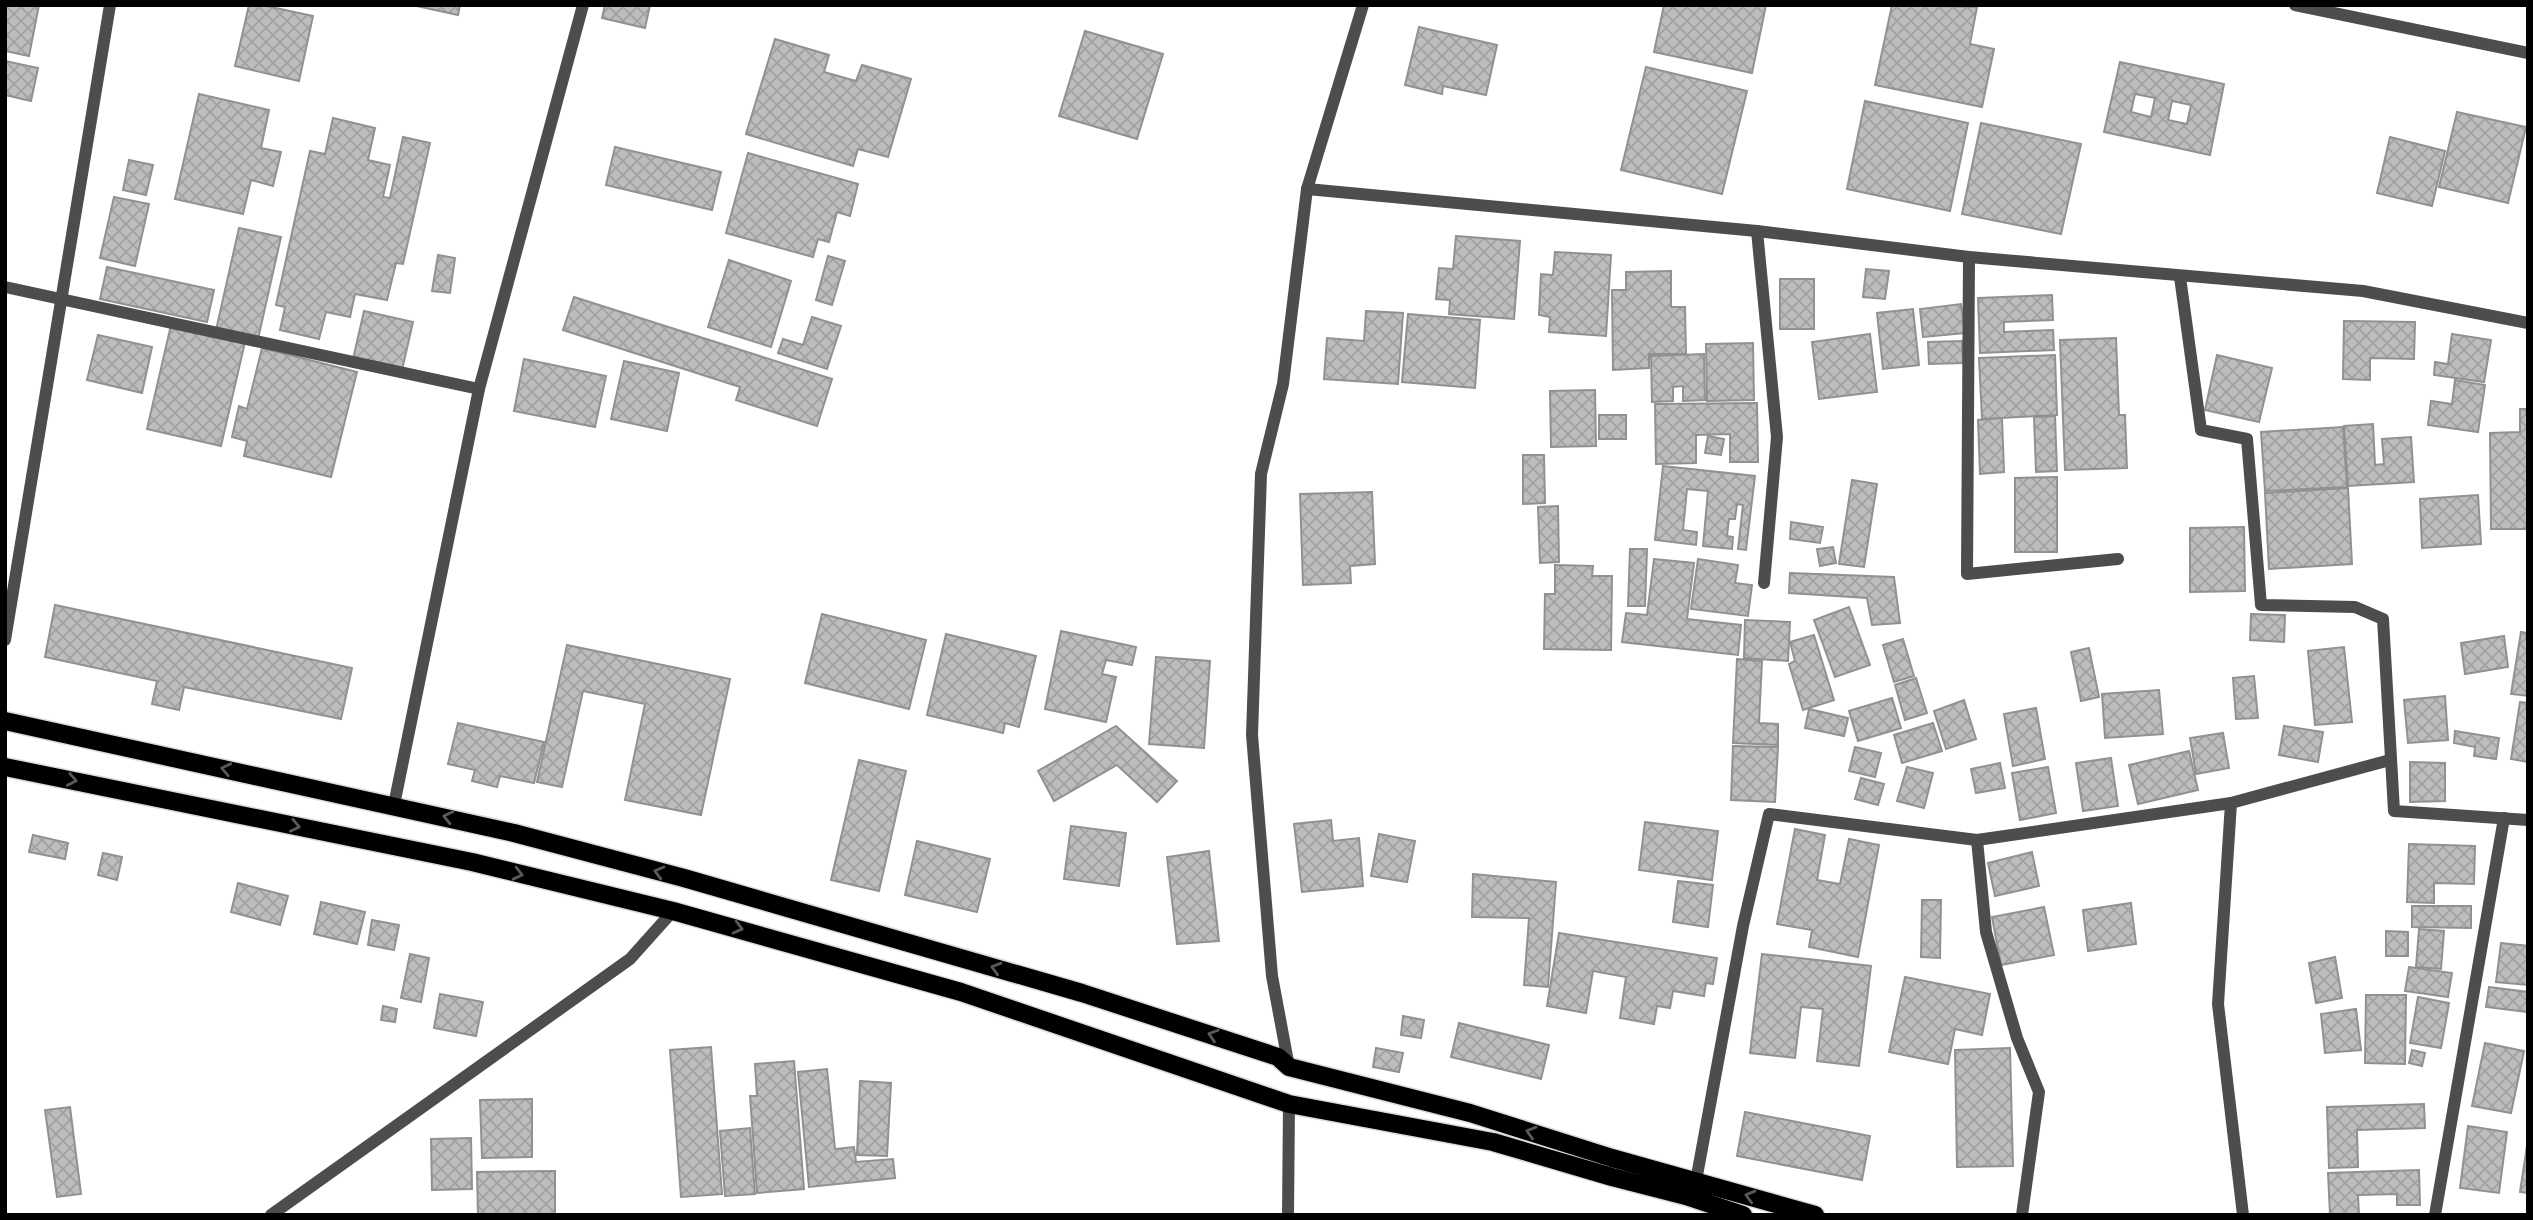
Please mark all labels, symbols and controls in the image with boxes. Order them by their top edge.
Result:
one-way arrow [220,762,232,777]
one-way arrow [66,772,78,787]
one-way arrow [442,811,454,826]
one-way arrow [289,818,301,833]
one-way arrow [511,865,523,880]
one-way arrow [653,865,665,880]
one-way arrow [732,920,744,935]
one-way arrow [990,962,1002,976]
one-way arrow [1207,1029,1219,1044]
one-way arrow [1526,1126,1538,1141]
one-way arrow [1744,1190,1756,1205]

